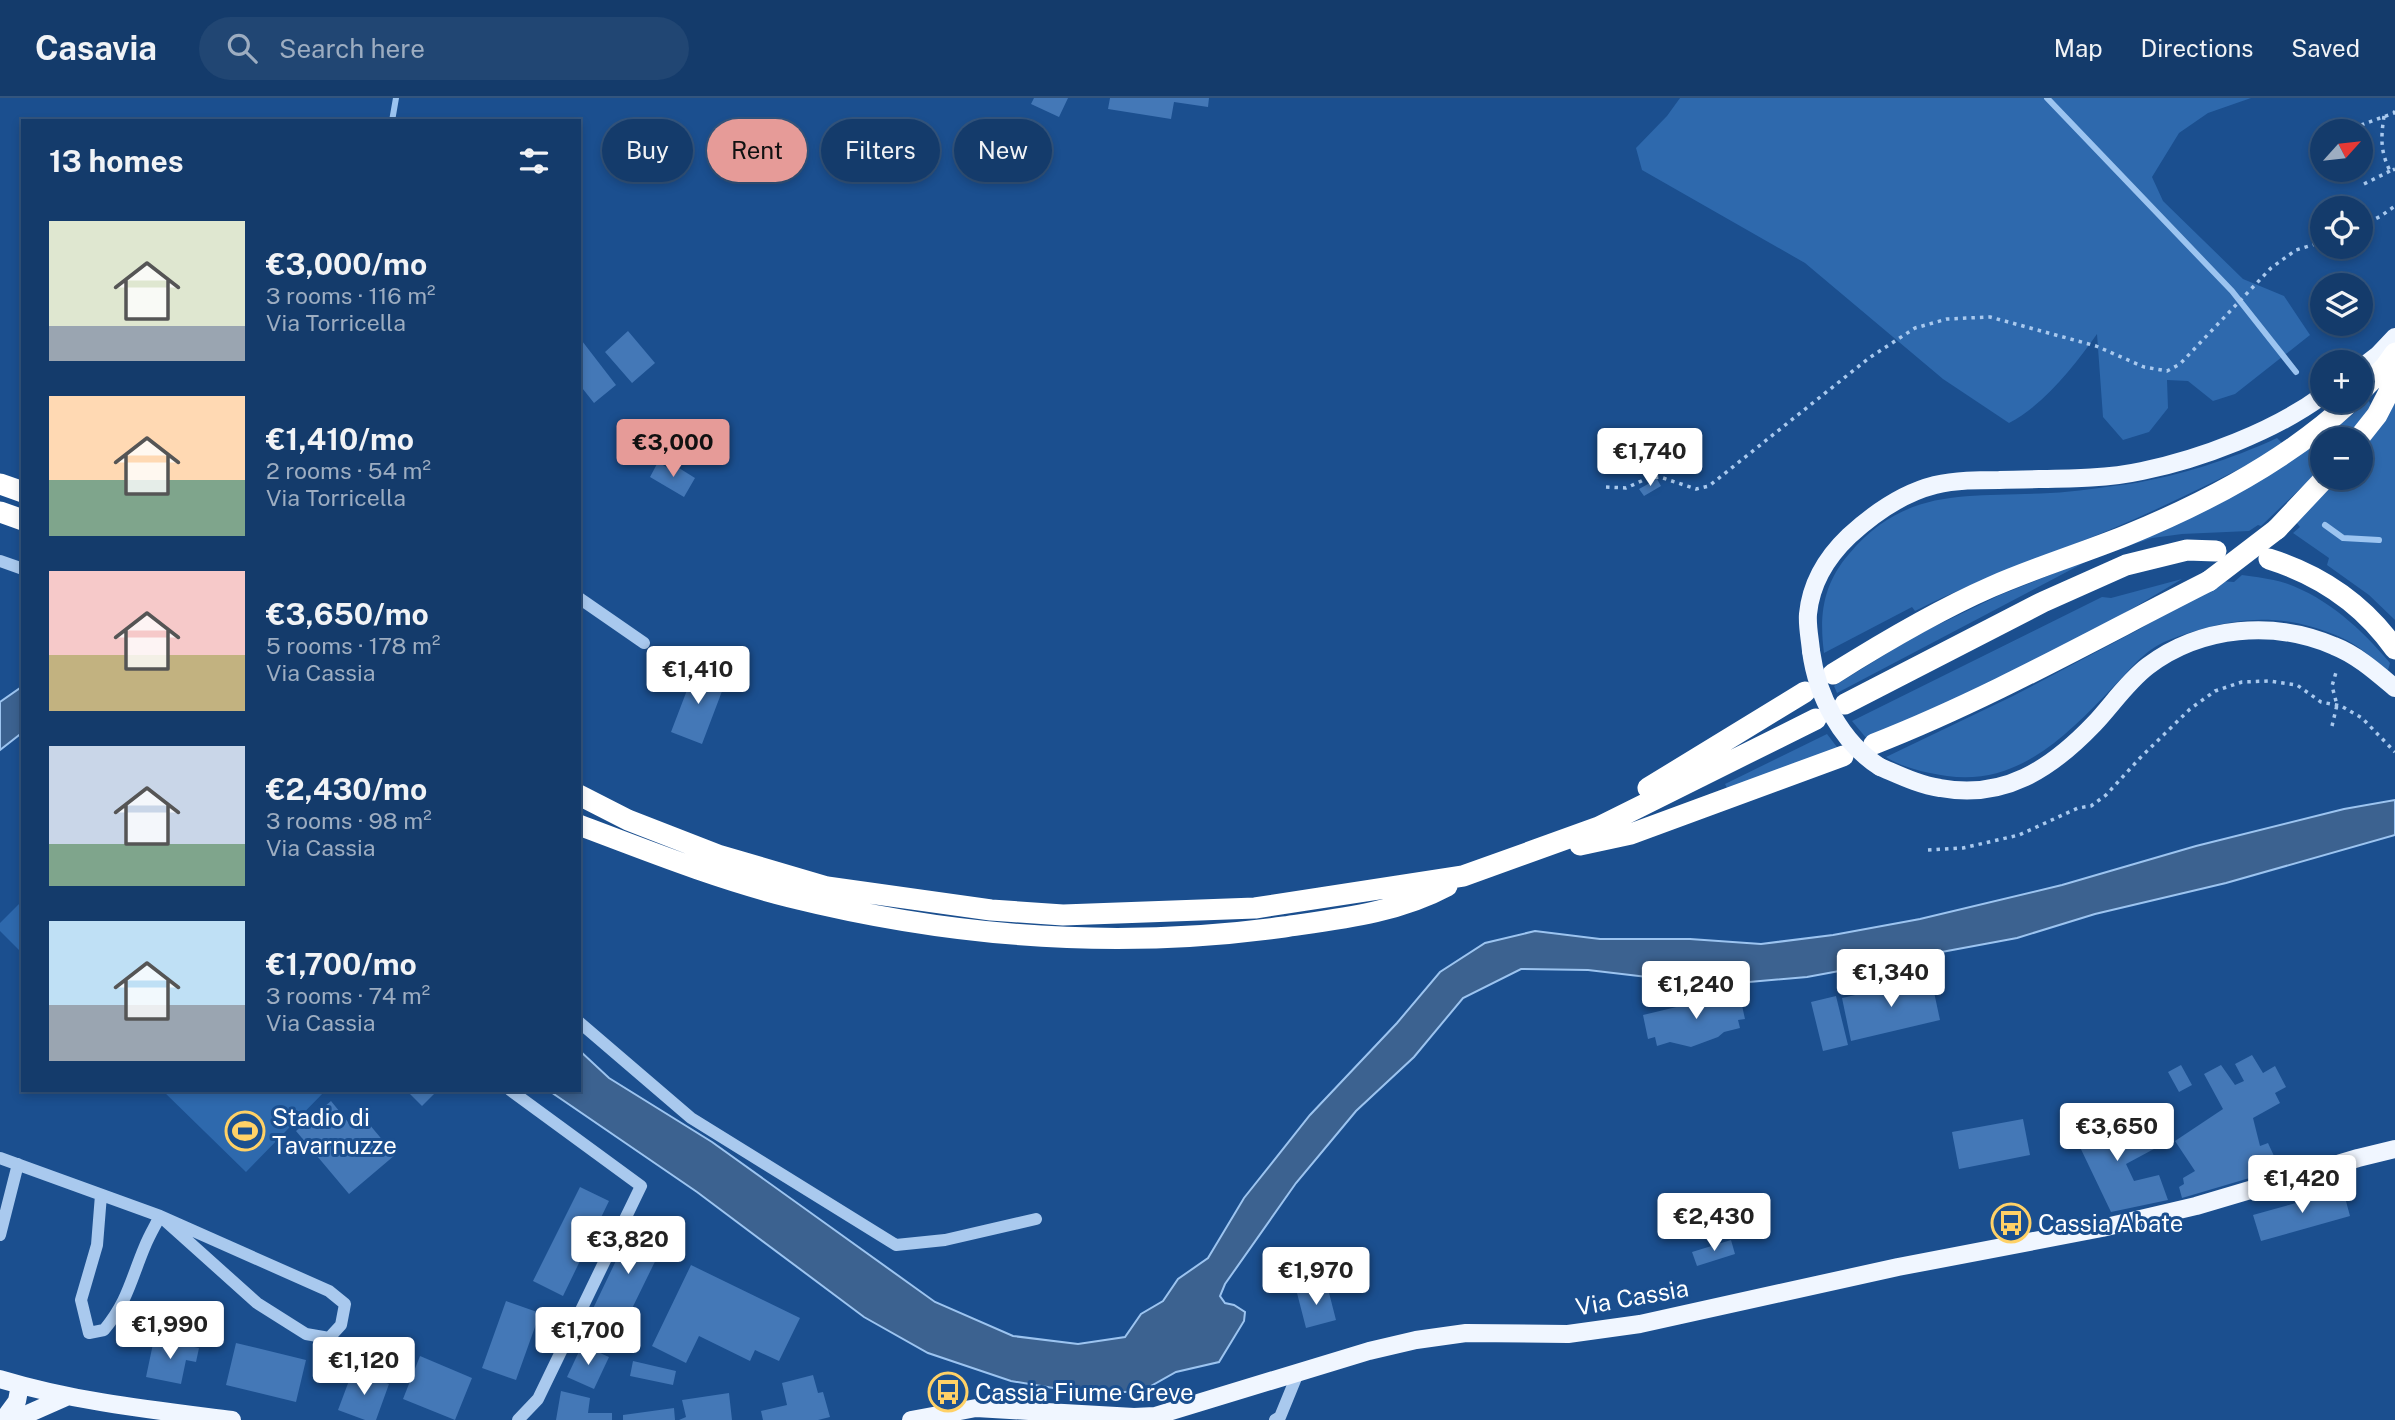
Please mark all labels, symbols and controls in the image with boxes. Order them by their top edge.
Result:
search box [199,17,689,80]
text: Casavia [35,29,157,67]
icon: search [223,29,261,67]
text: Search here [279,33,425,64]
text: Map [2054,34,2103,62]
text: Directions [2141,34,2253,62]
text: Saved [2291,34,2360,62]
chip: Buy [602,119,693,182]
chip: Rent [707,119,807,182]
chip: Filters [821,119,940,182]
chip: New [954,119,1052,182]
north arrow [2310,119,2373,182]
map controls [2310,119,2373,490]
icon: filters [515,142,553,180]
text: 13 homes [49,143,184,179]
button: locate [2310,196,2373,259]
text: €3,000/mo [266,246,427,282]
icon: home [105,249,189,333]
button: layers [2310,273,2373,336]
text: 3 rooms · 116 m² [266,282,436,309]
text: Via Torricella [266,309,406,336]
button: + [2310,350,2373,413]
pin: €3,000 [616,420,730,479]
text: €1,410/mo [266,421,414,457]
icon: home [105,424,189,508]
button: − [2310,427,2373,490]
text: €3,000 [633,428,713,455]
pin: €1,740 [1593,428,1707,488]
text: €1,740 [1613,437,1687,464]
text: 2 rooms · 54 m² [266,457,431,484]
text: Via Torricella [266,484,406,511]
text: €3,650/mo [266,596,429,632]
icon: home [105,599,189,683]
text: 5 rooms · 178 m² [266,632,440,659]
pin: €1,410 [641,646,755,706]
text: €1,410 [663,655,733,682]
text: Via Cassia [266,659,375,686]
text: €2,430/mo [266,771,427,807]
icon: home [105,774,189,858]
text: 3 rooms · 98 m² [266,807,432,834]
text: Via Cassia [266,834,375,861]
text: €1,700/mo [266,946,417,982]
icon: home [105,949,189,1033]
pin: €1,340 [1834,950,1948,1009]
text: €1,340 [1853,958,1929,985]
pin: €1,240 [1639,962,1753,1021]
text: €1,240 [1658,970,1734,997]
text: 3 rooms · 74 m² [266,982,430,1009]
text: Via Cassia [266,1009,375,1036]
place label: Stadio di Tavarnuzze [272,1103,397,1159]
pin: €3,650 [2060,1104,2174,1163]
sports icon: Stadio di Tavarnuzze [224,1110,266,1152]
text: €3,650 [2076,1112,2158,1139]
pin: €1,420 [2245,1156,2359,1215]
text: €1,420 [2264,1164,2340,1191]
pin: €2,430 [1657,1194,1771,1253]
text: €2,430 [1673,1202,1755,1229]
bus stop icon: Cassia Abate [1990,1202,2032,1244]
place label: Cassia Abate [2038,1209,2183,1237]
pin: €3,820 [571,1216,685,1276]
text: €3,820 [587,1225,669,1252]
pin: €1,970 [1259,1248,1373,1307]
text: €1,970 [1279,1256,1353,1283]
street label: Via Cassia [1573,1273,1691,1321]
pin: €1,990 [113,1302,227,1361]
pin: €1,700 [531,1308,645,1367]
text: €1,990 [132,1310,208,1337]
text: €1,700 [551,1316,625,1343]
pin: €1,120 [307,1338,421,1397]
text: €1,120 [329,1346,399,1373]
bus stop icon: Cassia Fiume Greve [927,1371,969,1413]
place label: Cassia Fiume Greve [975,1378,1194,1406]

